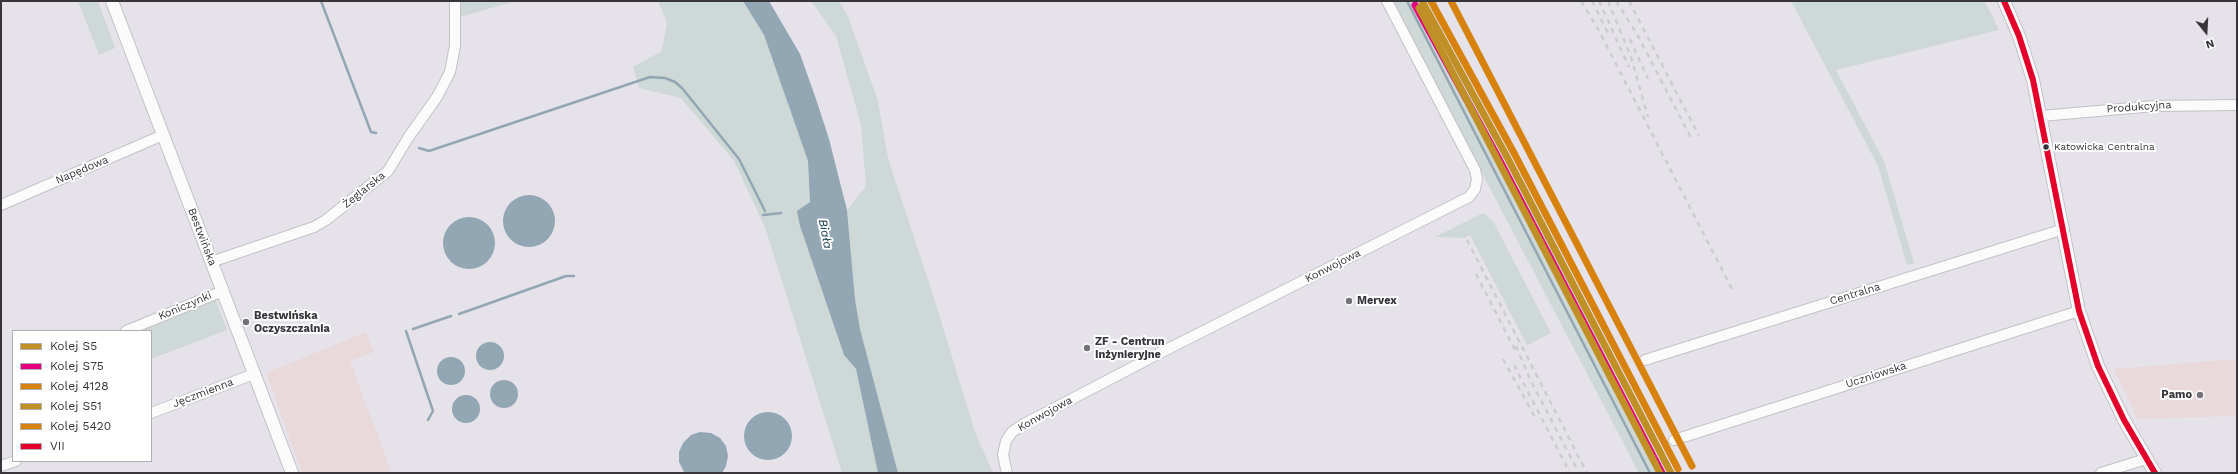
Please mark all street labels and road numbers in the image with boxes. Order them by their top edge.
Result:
street label: Produkcyjna [2106,98,2172,116]
street label: Napędowa [54,153,110,187]
street label: Żeglarska [340,169,388,211]
street label: Bestwińska [185,206,219,268]
street label: Konwojowa [1303,246,1363,286]
street label: Centralna [1828,280,1882,308]
street label: Koniczynki [156,289,214,323]
street label: Uczniowska [1844,359,1908,391]
street label: Jęczmienna [171,375,235,411]
street label: Konwojowa [1015,394,1075,434]

